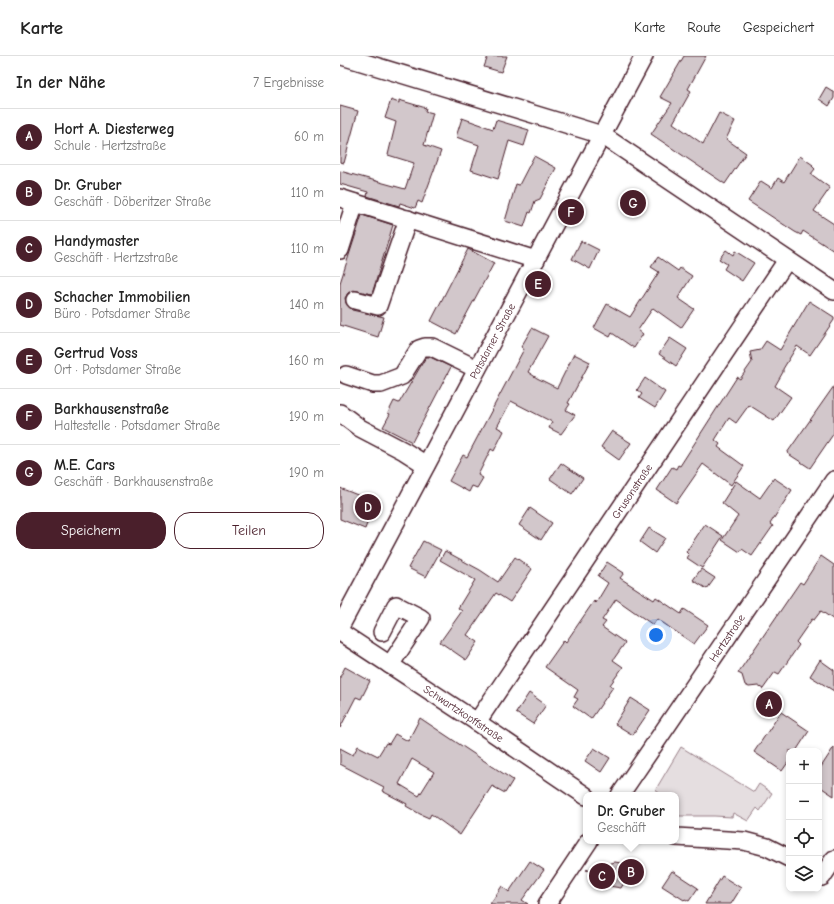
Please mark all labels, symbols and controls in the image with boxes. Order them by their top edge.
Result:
text: Karte [20,17,63,39]
text: Karte [634,19,665,36]
text: Route [687,19,721,36]
text: Gespeichert [743,19,814,36]
text: In der Nähe [16,73,105,92]
text: 7 Ergebnisse [253,75,324,90]
text: Hort A. Diesterweg [54,120,175,138]
text: A [25,129,33,144]
text: 60 m [294,129,324,144]
text: Schule · Hertzstraße [54,138,166,153]
text: Dr. Gruber [54,176,122,194]
text: B [25,185,33,200]
text: 110 m [291,185,324,200]
pin: G [620,188,646,218]
text: Geschäft · Döberitzer Straße [54,194,211,209]
pin: F [558,197,584,227]
text: Handymaster [54,232,139,250]
text: C [25,241,33,256]
text: 110 m [291,241,324,256]
text: Geschäft · Hertzstraße [54,250,178,265]
pin: E [525,269,551,299]
text: Schacher Immobilien [54,288,190,306]
text: D [25,297,33,312]
text: 140 m [290,297,324,312]
street label: Potsdamer Straße [467,301,518,381]
text: Büro · Potsdamer Straße [54,306,190,321]
text: Gertrud Voss [54,344,138,362]
text: E [25,353,33,368]
text: 160 m [289,353,324,368]
text: Ort · Potsdamer Straße [54,362,181,377]
text: Barkhausenstraße [54,400,169,418]
text: F [25,409,33,424]
text: 190 m [289,409,324,424]
text: Haltestelle · Potsdamer Straße [54,418,220,433]
text: M.E. Cars [54,456,115,474]
street label: Grusonstraße [609,461,656,521]
text: G [24,465,34,480]
text: 190 m [289,465,324,480]
text: Geschäft · Barkhausenstraße [54,474,213,489]
pin: D [355,492,381,522]
button: Speichern [16,512,166,549]
button: Teilen [174,512,324,549]
street label: Hertzstraße [706,611,748,664]
your location [646,625,666,645]
street label: Schwartzkopffstraße [421,683,506,745]
pin: A [756,689,782,719]
map controls [786,748,822,892]
button: + [786,748,822,784]
button: − [786,784,822,820]
popup [583,792,679,844]
text: Dr. Gruber [597,802,665,820]
text: Geschäft [597,820,646,835]
button: locate [786,820,822,856]
button: layers [786,856,822,892]
pin: B [618,857,644,887]
pin: C [589,861,615,891]

